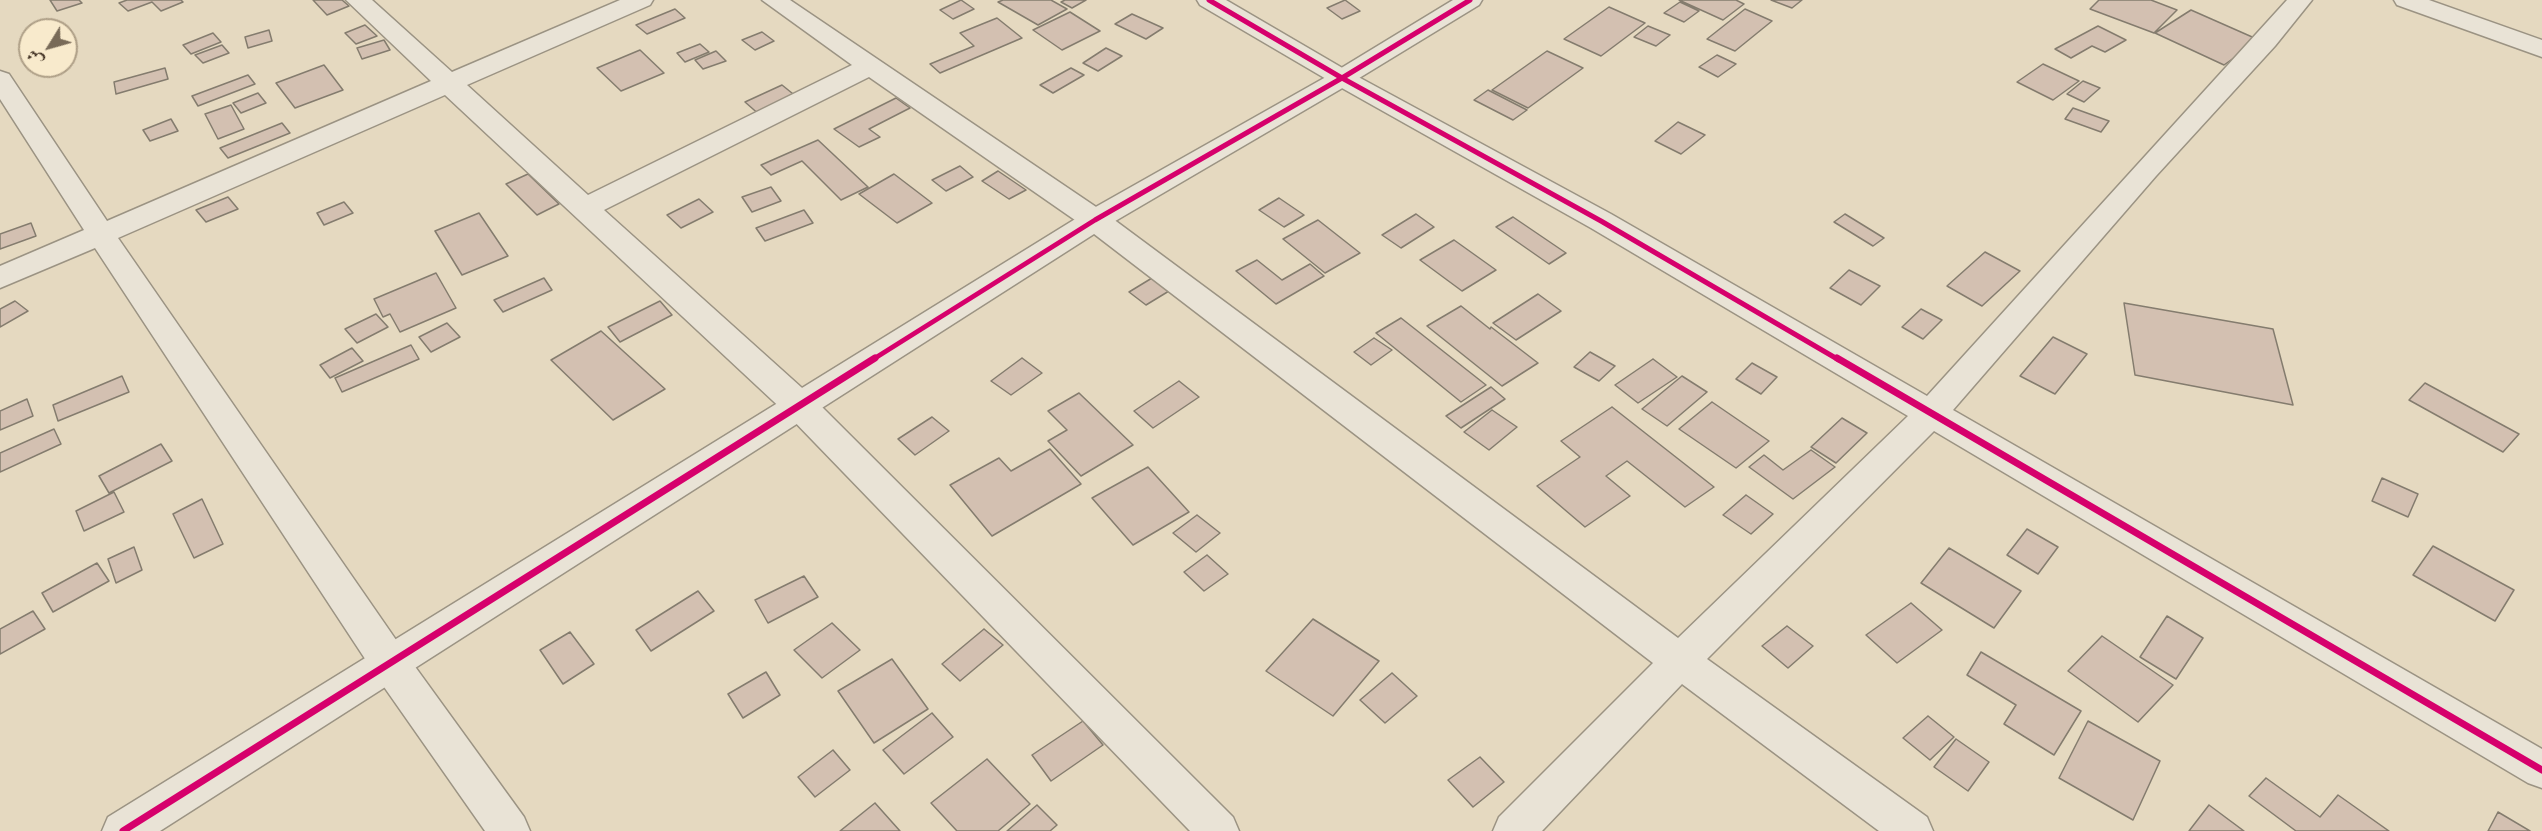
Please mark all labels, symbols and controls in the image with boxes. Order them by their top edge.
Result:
north arrow [18,18,78,78]
text: ش [22,45,48,70]

